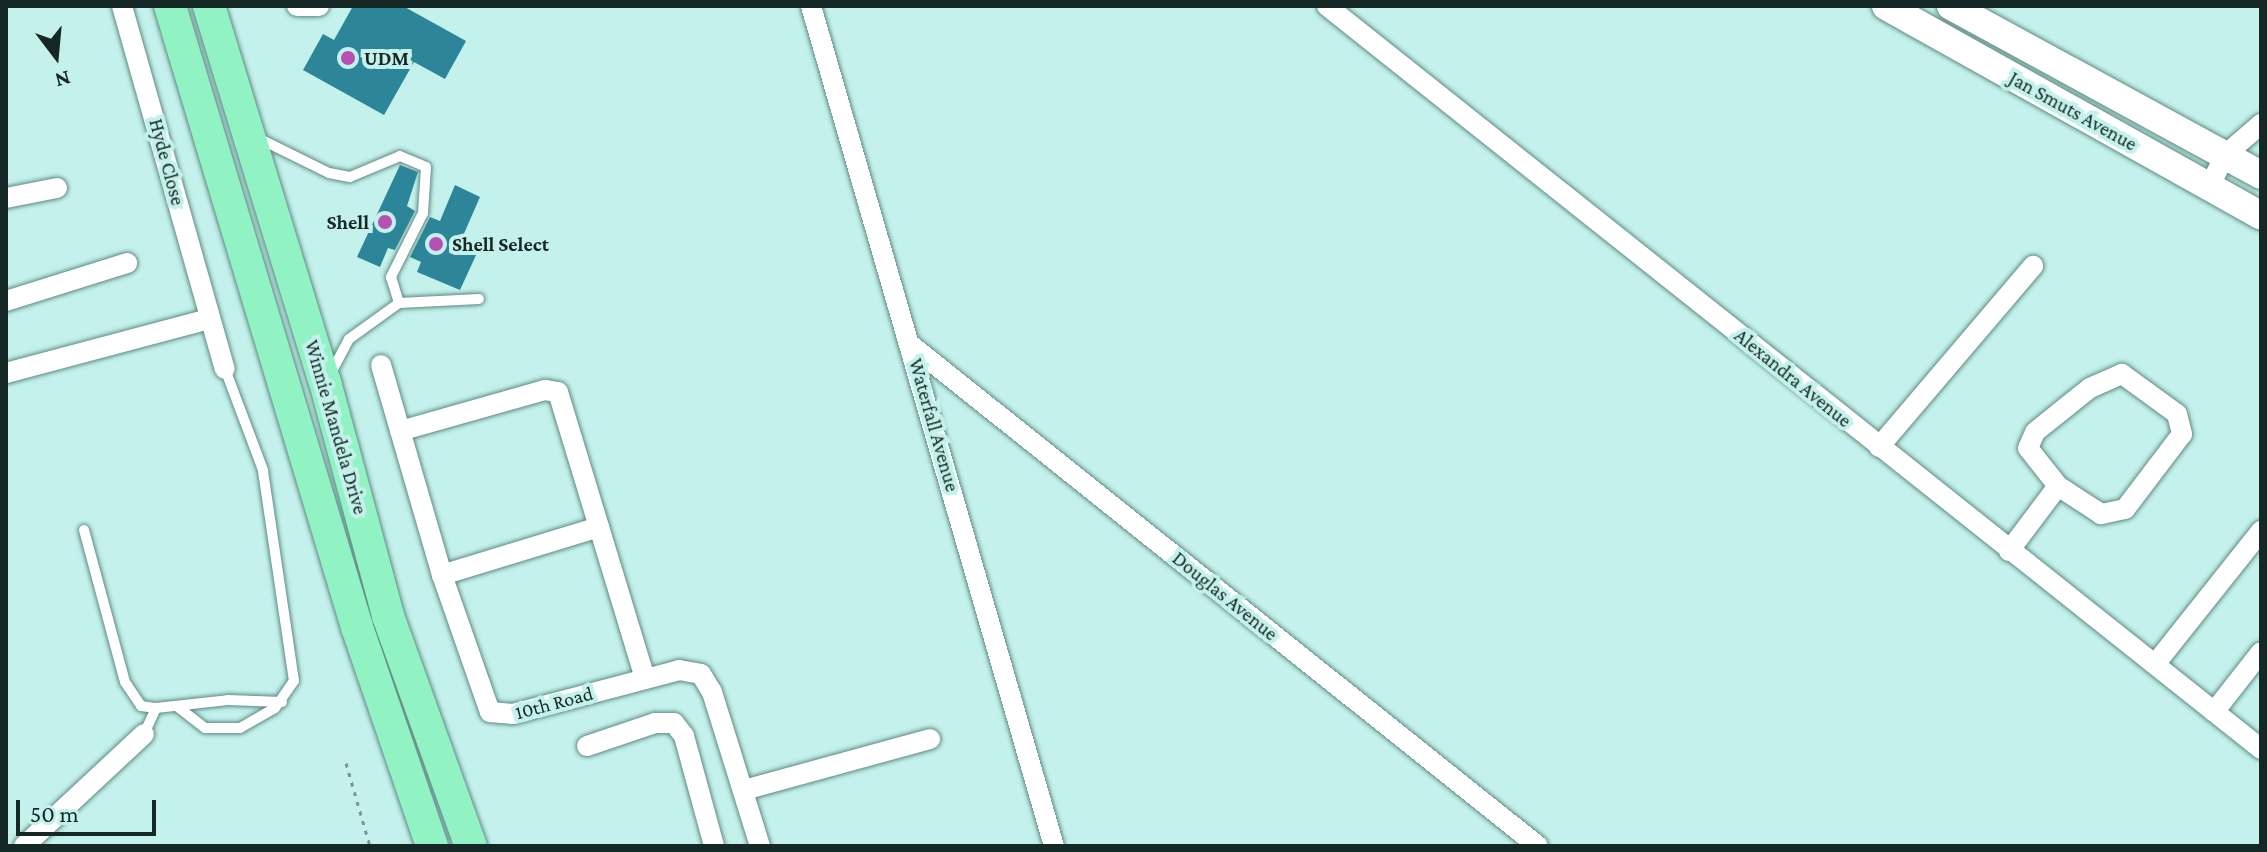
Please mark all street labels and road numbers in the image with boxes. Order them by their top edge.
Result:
street label: Jan Smuts Avenue [2005,66,2141,156]
street label: Hyde Close [144,116,190,208]
street label: Alexandra Avenue [1730,323,1856,433]
street label: Winnie Mandela Drive [300,337,372,517]
street label: Waterfall Avenue [904,356,964,494]
street label: Douglas Avenue [1168,546,1282,646]
street label: 10th Road [512,681,596,725]

